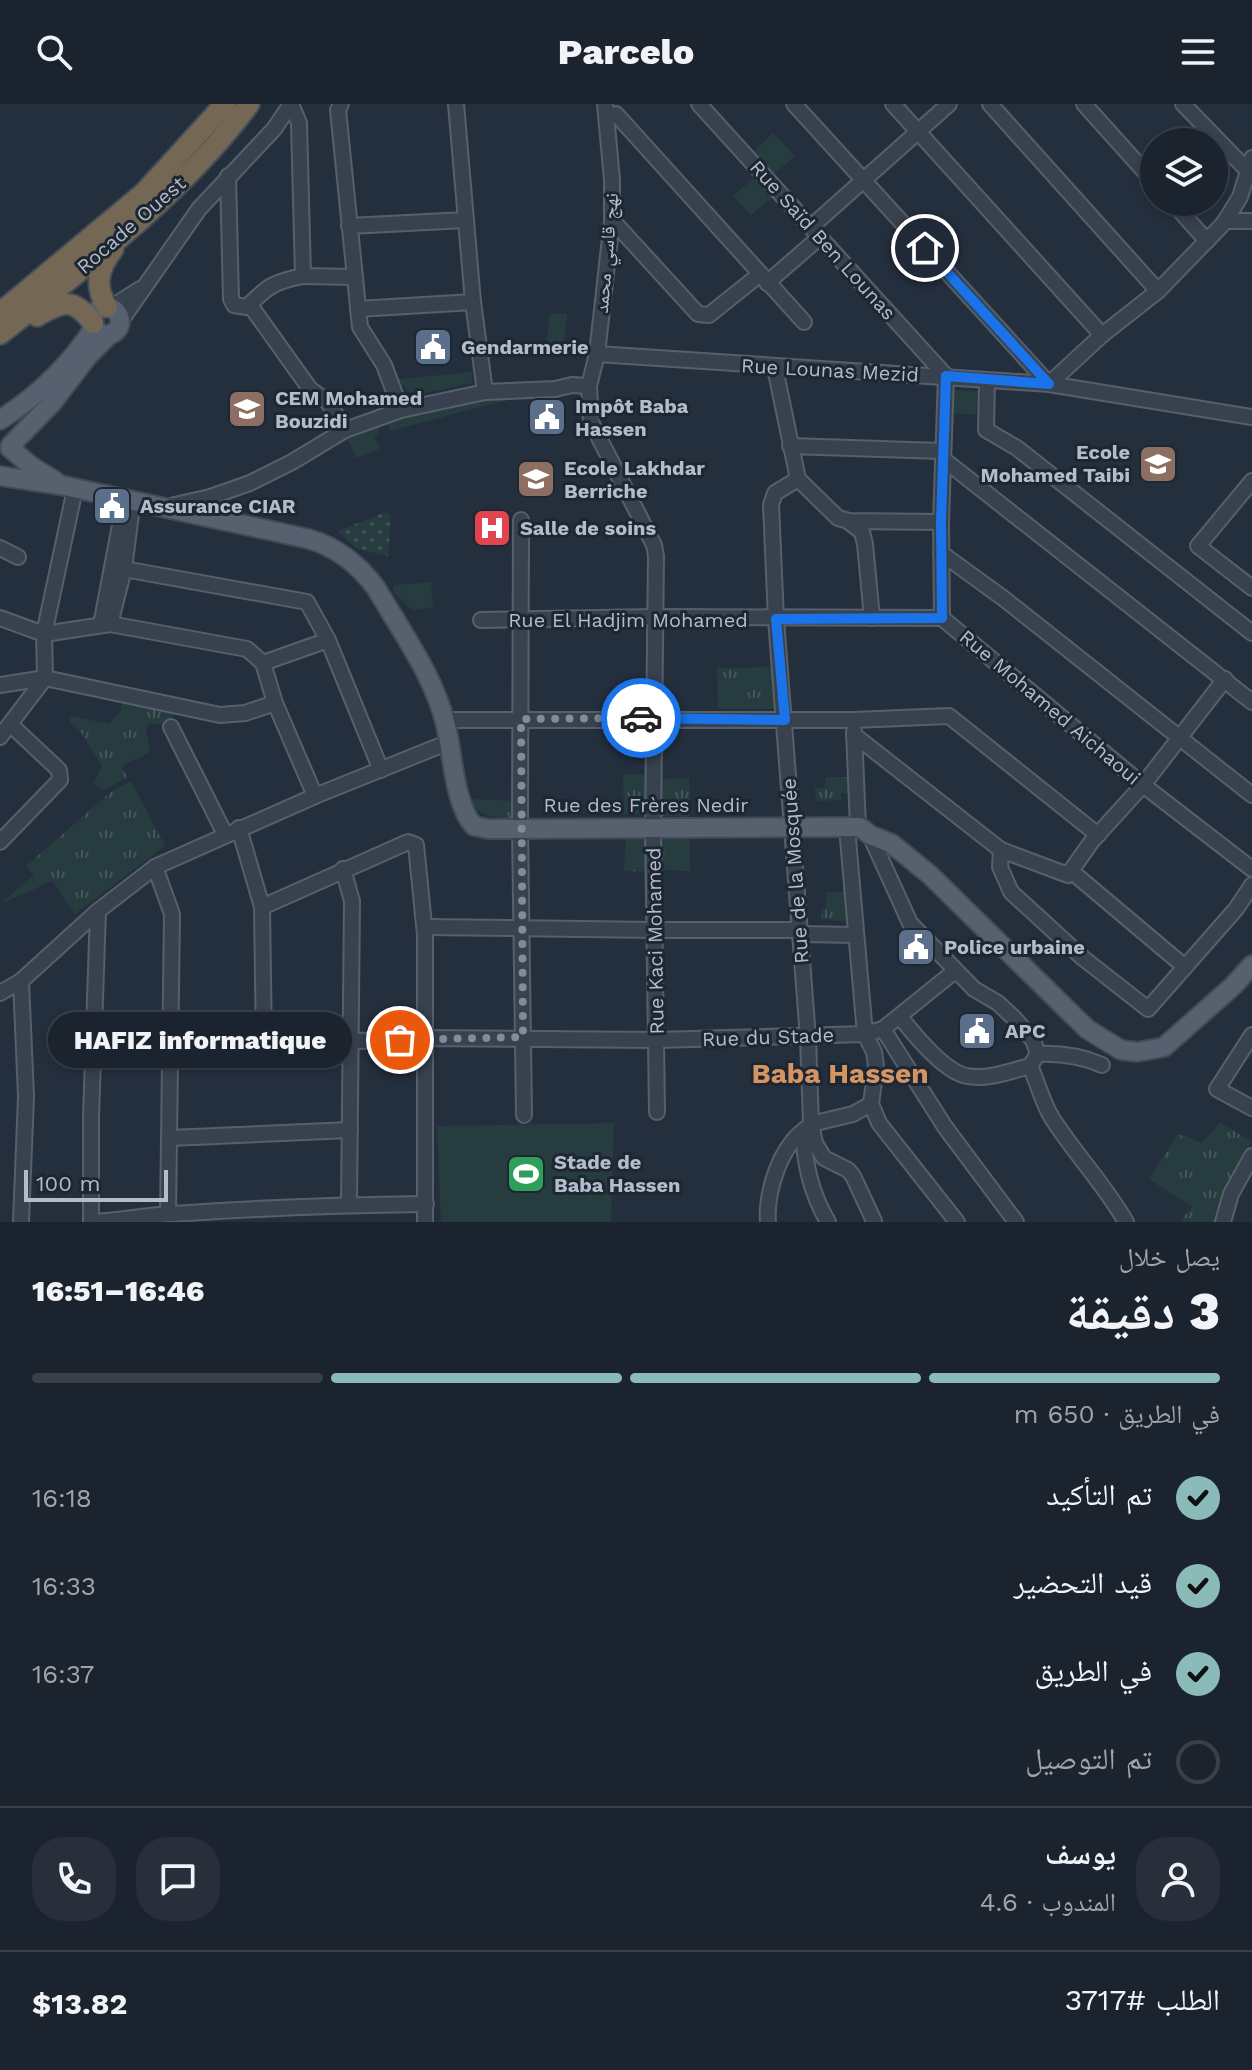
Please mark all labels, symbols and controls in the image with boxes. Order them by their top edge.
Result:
icon: search [32,30,76,74]
icon: menu [1176,30,1220,74]
text: Parcelo [558,31,694,73]
map controls [1140,128,1228,216]
button: layers [1140,128,1228,216]
street label: Rue Saïd Ben Lounas [745,155,901,325]
street label: Rocade Ouest [72,171,191,279]
street label: نهج قاسي محمد [589,192,627,314]
pin [891,214,959,282]
icon: home [903,226,947,270]
public building icon: Gendarmerie [412,326,454,368]
place label: Gendarmerie [461,335,589,359]
street label: Rue Lounas Mezid [741,353,919,387]
place label: CEM Mohamed Bouzidi [275,386,422,433]
school or university icon: CEM Mohamed Bouzidi [226,388,268,430]
place label: Impôt Baba Hassen [575,394,689,441]
public building icon: Impôt Baba Hassen [526,396,568,438]
place label: Ecole Mohamed Taibi [981,440,1130,487]
school or university icon: Ecole Mohamed Taibi [1137,443,1179,485]
place label: Ecole Lakhdar Berriche [564,456,705,503]
school or university icon: Ecole Lakhdar Berriche [515,458,557,500]
public building icon: Assurance CIAR [91,485,133,527]
place label: Assurance CIAR [140,494,296,518]
hospital icon: Salle de soins [471,507,513,549]
place label: Salle de soins [520,516,656,540]
street label: Rue El Hadjim Mohamed [508,608,748,632]
street label: Rue Mohamed Aichaoui [955,624,1145,790]
courier [601,678,681,758]
icon: car [619,696,663,740]
street label: Rue de la Mosquée [777,777,813,965]
street label: Rue des Frères Nedir [544,793,748,817]
street label: Rue Kaci Mohamed [641,847,669,1035]
public building icon: Police urbaine [895,926,937,968]
place label: Police urbaine [944,935,1085,959]
pin [366,1006,434,1074]
public building icon: APC [956,1010,998,1052]
callout: HAFIZ informatique [48,1012,352,1068]
icon: bag [378,1018,422,1062]
place label: APC [1005,1019,1046,1043]
street label: Rue du Stade [702,1023,834,1051]
text: HAFIZ informatique [74,1025,326,1055]
district label: Baba Hassen [751,1057,929,1090]
place label: Stade de Baba Hassen [554,1150,680,1197]
sports icon: Stade de Baba Hassen [505,1153,547,1195]
scale bar [24,1166,168,1202]
text: 100 m [36,1171,100,1196]
text: يصل خلال [1119,1242,1220,1272]
text: 16:46–16:51 [32,1273,204,1308]
text: 3 دقيقة [1066,1281,1220,1342]
text: في الطريق · 650 m [1014,1399,1220,1429]
icon: check [1176,1476,1220,1520]
text: تم التأكيد [1046,1477,1152,1512]
text: 16:18 [32,1483,92,1513]
icon: check [1176,1564,1220,1608]
text: قيد التحضير [1014,1565,1152,1600]
text: 16:33 [32,1571,96,1601]
icon: check [1176,1652,1220,1696]
text: في الطريق [1035,1653,1152,1688]
text: 16:37 [32,1659,94,1689]
text: تم التوصيل [1025,1741,1152,1776]
text: يوسف [1045,1836,1116,1871]
button: phone [32,1837,116,1921]
button: chat [136,1837,220,1921]
button: person [1136,1837,1220,1921]
text: المندوب · 4.6 [980,1887,1116,1917]
text: الطلب #3717 [1065,1982,1220,2017]
text: $13.82 [32,1986,127,2021]

